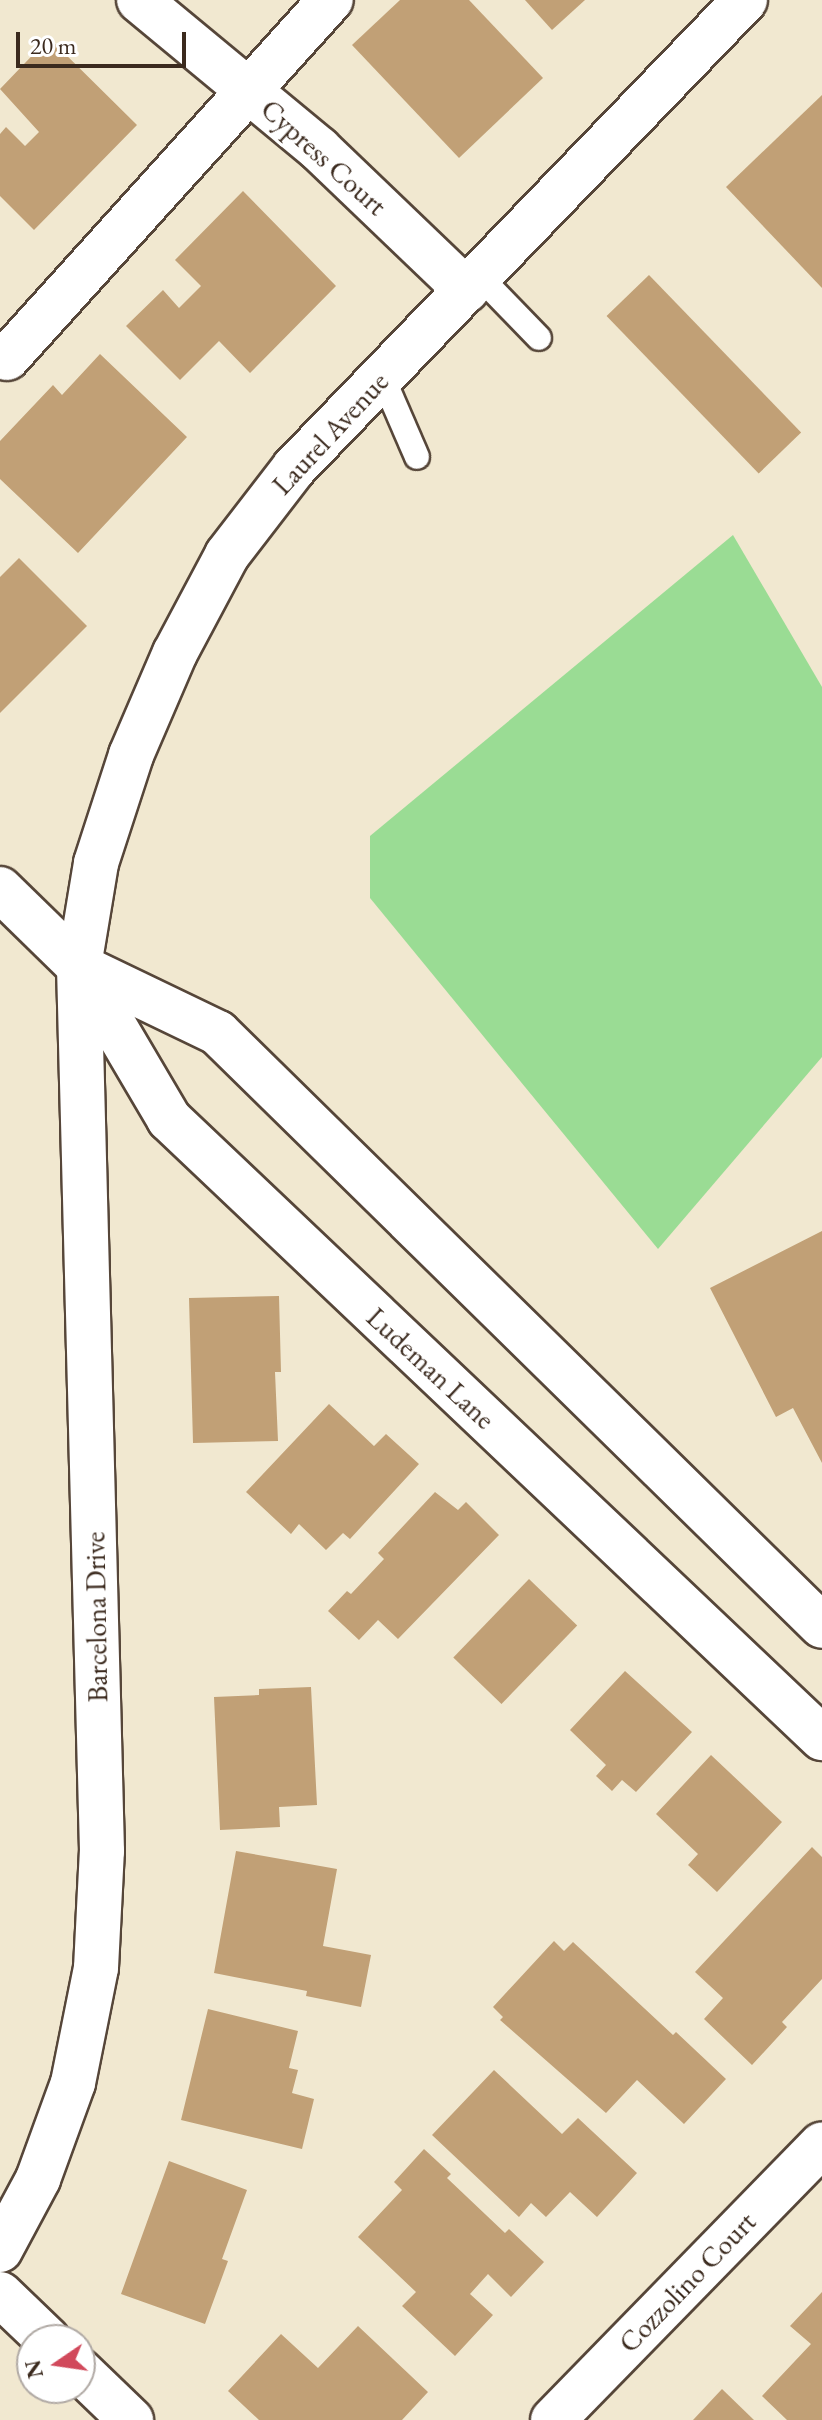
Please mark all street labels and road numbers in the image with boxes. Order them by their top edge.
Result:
street label: Cypress Court [254,92,394,222]
street label: Laurel Avenue [265,365,395,501]
street label: Ludeman Lane [360,1300,502,1436]
street label: Barcelona Drive [78,1531,114,1703]
street label: Cozzolino Court [612,2205,762,2359]

